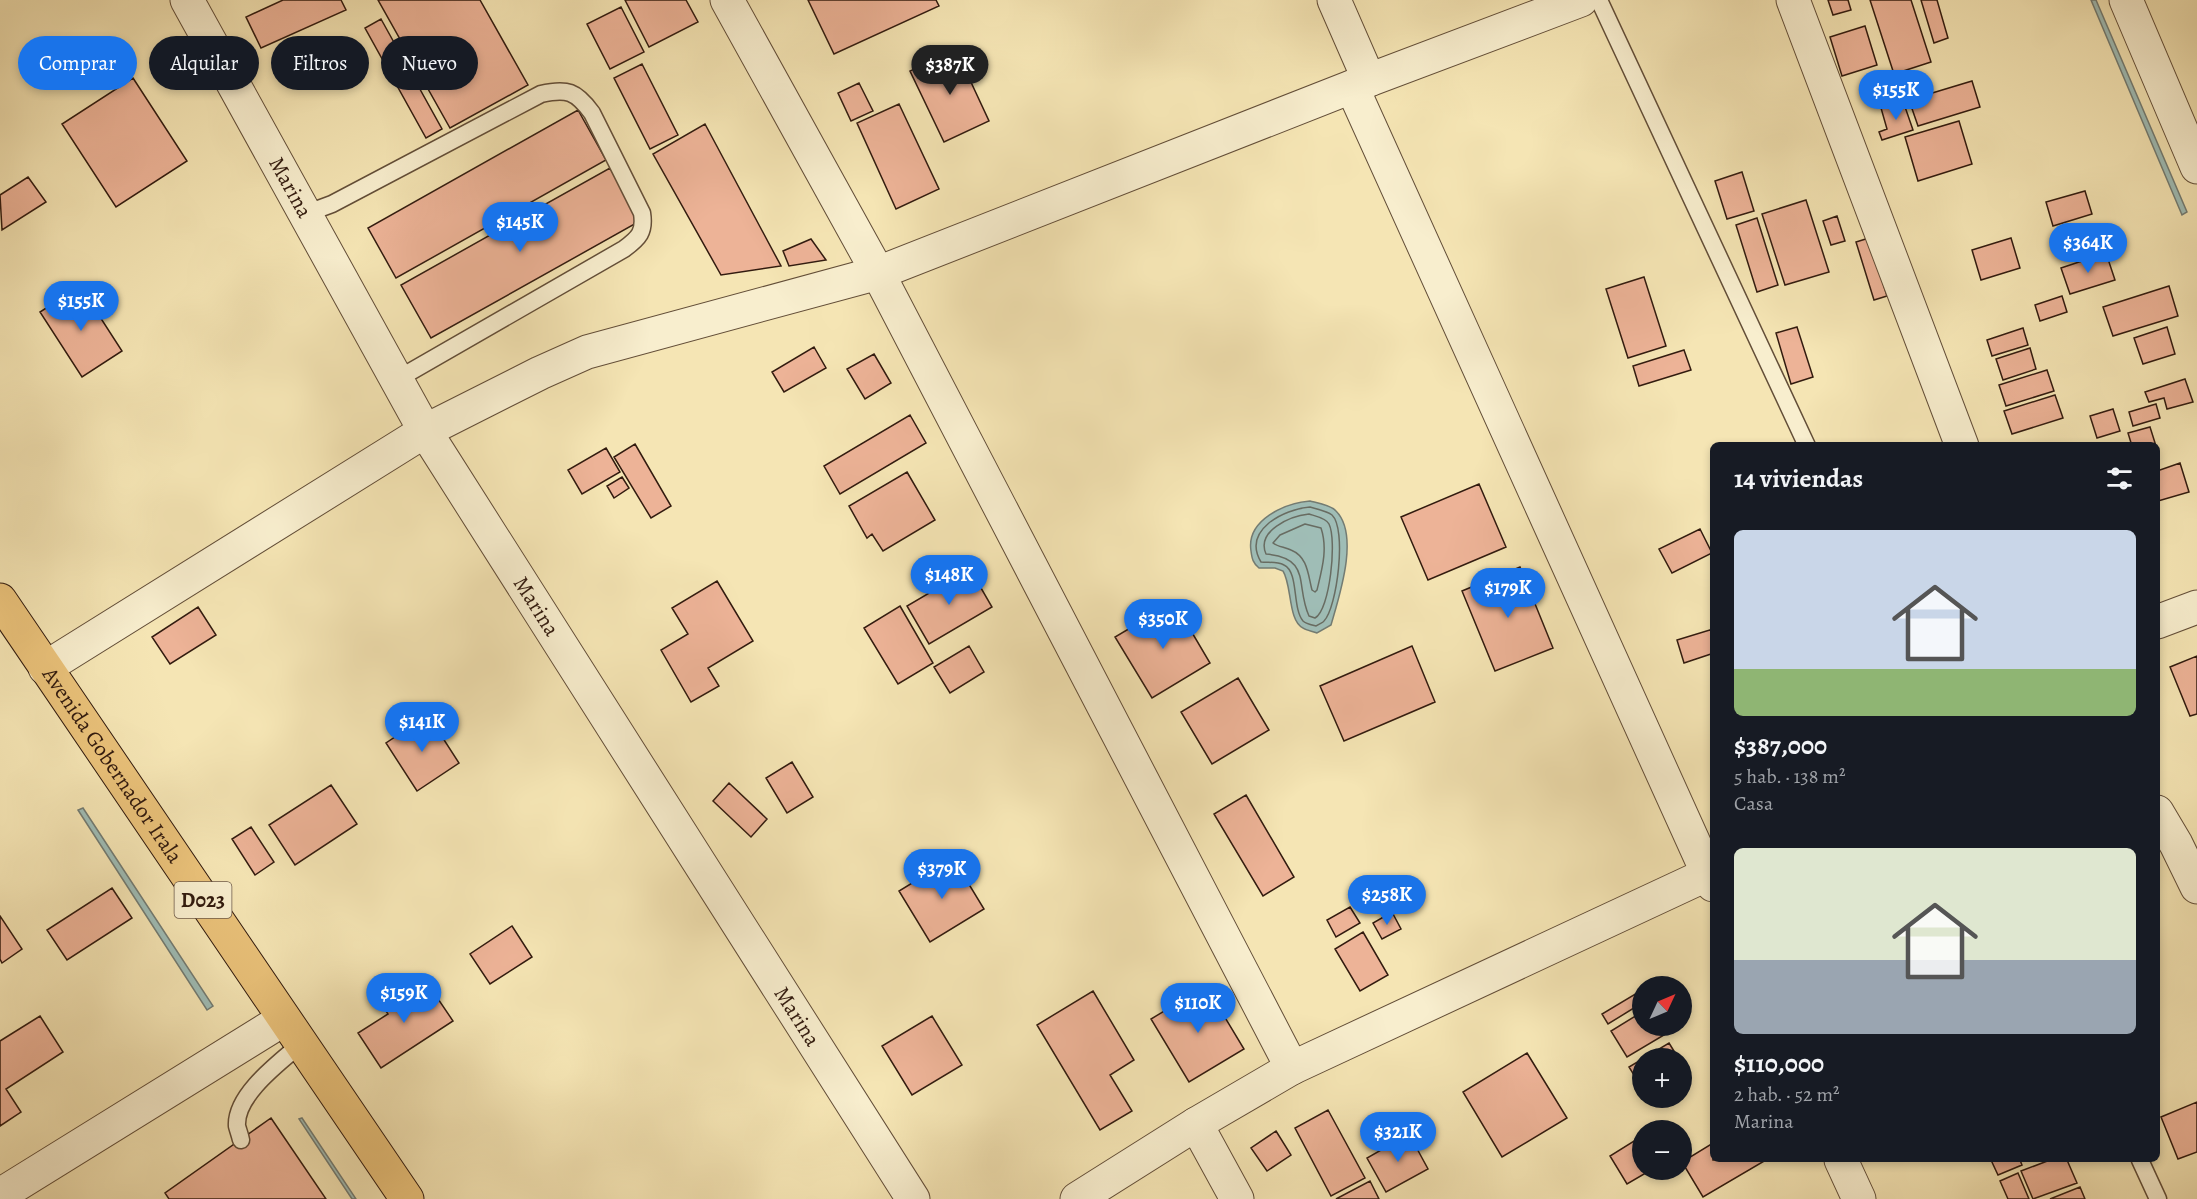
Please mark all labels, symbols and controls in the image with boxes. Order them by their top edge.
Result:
chip: Comprar [18,36,137,90]
chip: Alquilar [149,36,259,90]
chip: Filtros [271,36,369,90]
chip: Nuevo [381,36,478,90]
pin: $387K [908,45,992,96]
text: $387K [925,51,975,78]
pin: $155K [1854,70,1938,121]
text: $155K [1873,76,1919,103]
street label: Marina [261,151,320,224]
pin: $145K [478,202,562,253]
text: $145K [496,208,544,235]
pin: $364K [2046,223,2130,274]
text: $364K [2063,229,2113,256]
pin: $155K [39,281,123,332]
text: $155K [58,287,104,314]
text: 14 viviendas [1734,461,1863,496]
icon: filters [2103,462,2136,495]
pin: $148K [907,555,991,606]
text: $148K [925,561,973,588]
pin: $179K [1466,568,1550,619]
icon: home [1881,569,1989,677]
street label: Marina [506,571,567,643]
text: $179K [1484,574,1532,601]
pin: $350K [1121,599,1205,650]
text: $350K [1138,605,1188,632]
street label: Avenida Gobernador Irala [35,661,190,870]
pin: $141K [380,702,464,753]
text: $141K [399,708,445,735]
text: $387,000 [1734,728,1827,763]
text: 5 hab. · 138 m² [1734,763,1846,790]
text: Casa [1734,790,1773,817]
pin: $379K [900,849,984,900]
text: $379K [918,855,966,882]
pin: $258K [1345,875,1429,926]
text: $258K [1362,881,1412,908]
road number: D023 [174,882,232,918]
icon: home [1881,887,1989,995]
pin: $159K [362,973,446,1024]
north arrow [1632,976,1692,1036]
map controls [1632,976,1692,1180]
text: $159K [380,979,428,1006]
street label: Marina [767,981,828,1053]
pin: $110K [1156,983,1240,1034]
text: $110K [1175,989,1221,1016]
text: $110,000 [1734,1046,1824,1081]
button: + [1632,1048,1692,1108]
text: 2 hab. · 52 m² [1734,1081,1840,1108]
text: Marina [1734,1108,1794,1135]
pin: $321K [1356,1112,1440,1163]
text: $321K [1374,1118,1422,1145]
button: − [1632,1120,1692,1180]

